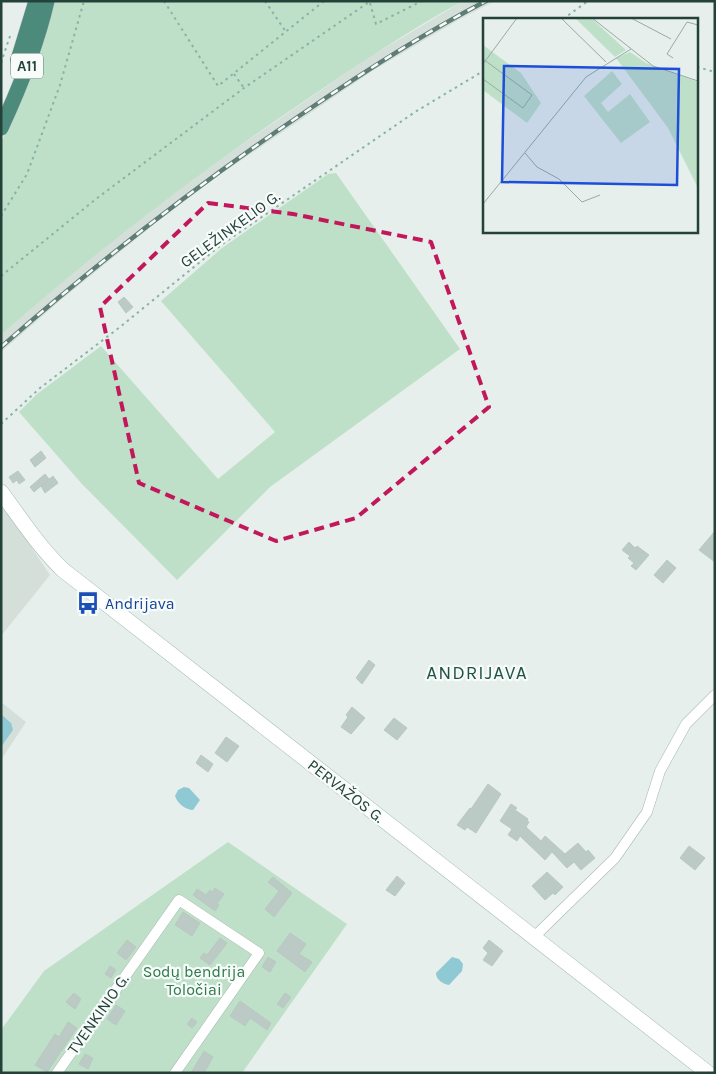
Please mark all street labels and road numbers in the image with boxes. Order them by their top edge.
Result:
road number: A11 [11,54,43,78]
street label: GELEŽINKELIO G. [176,186,284,272]
street label: PERVAŽOS G. [304,755,388,827]
street label: TVENKINIO G. [63,970,133,1058]

